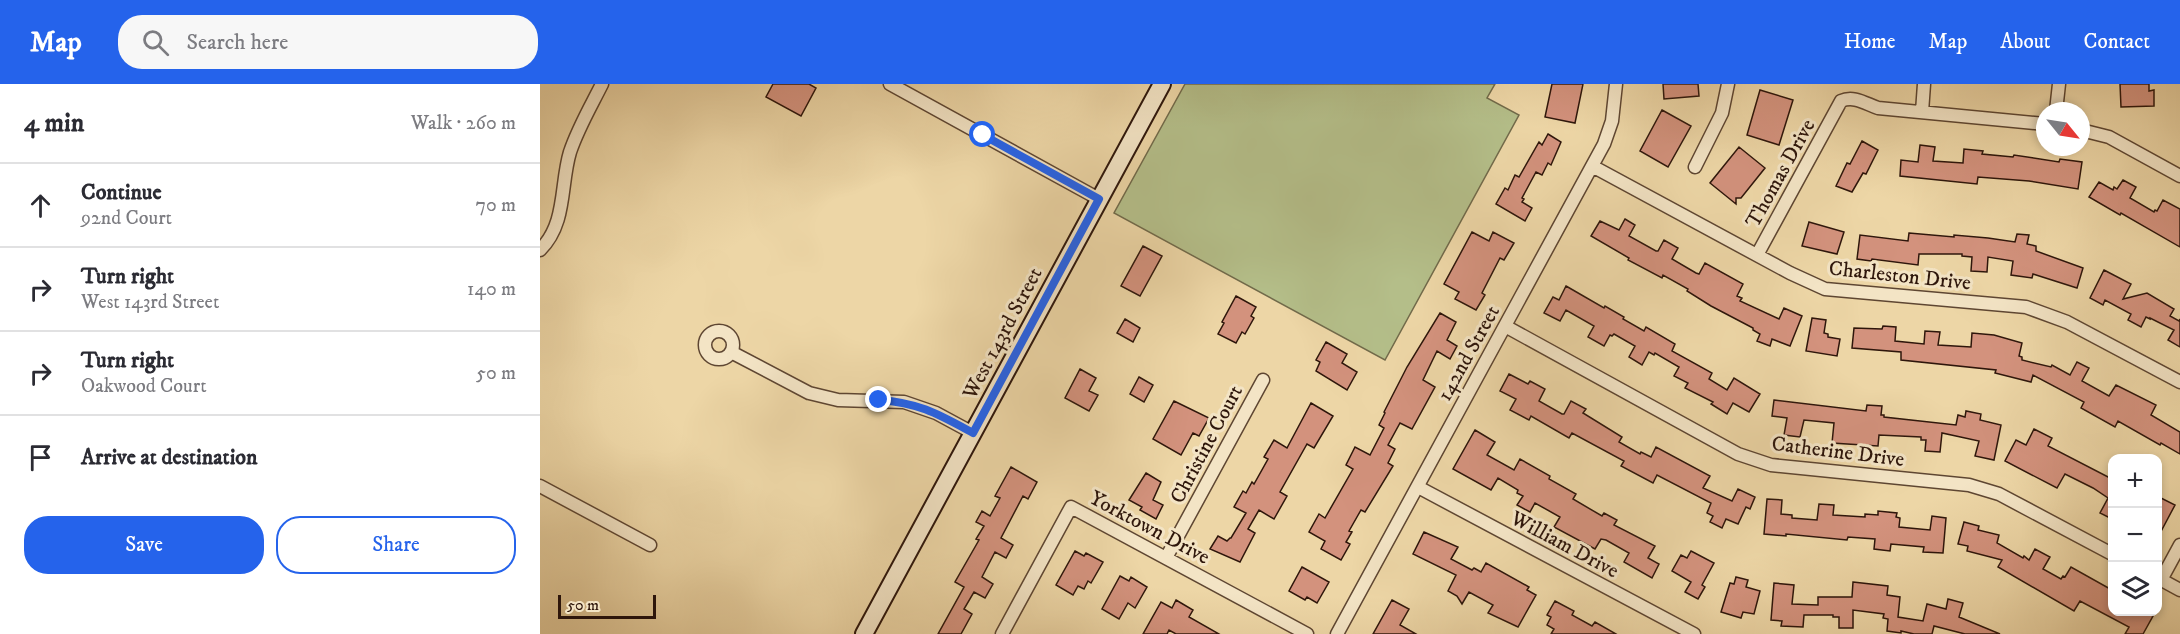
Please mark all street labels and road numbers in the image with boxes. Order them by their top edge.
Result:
street label: Thomas Drive [1740,114,1821,232]
street label: Charleston Drive [1828,256,1973,296]
street label: West 143rd Street [957,263,1049,405]
street label: 142nd Street [1432,301,1506,406]
street label: Christine Court [1165,381,1249,508]
street label: Catherine Drive [1770,431,1906,473]
street label: Yorktown Drive [1085,485,1214,571]
street label: William Drive [1505,505,1623,584]

